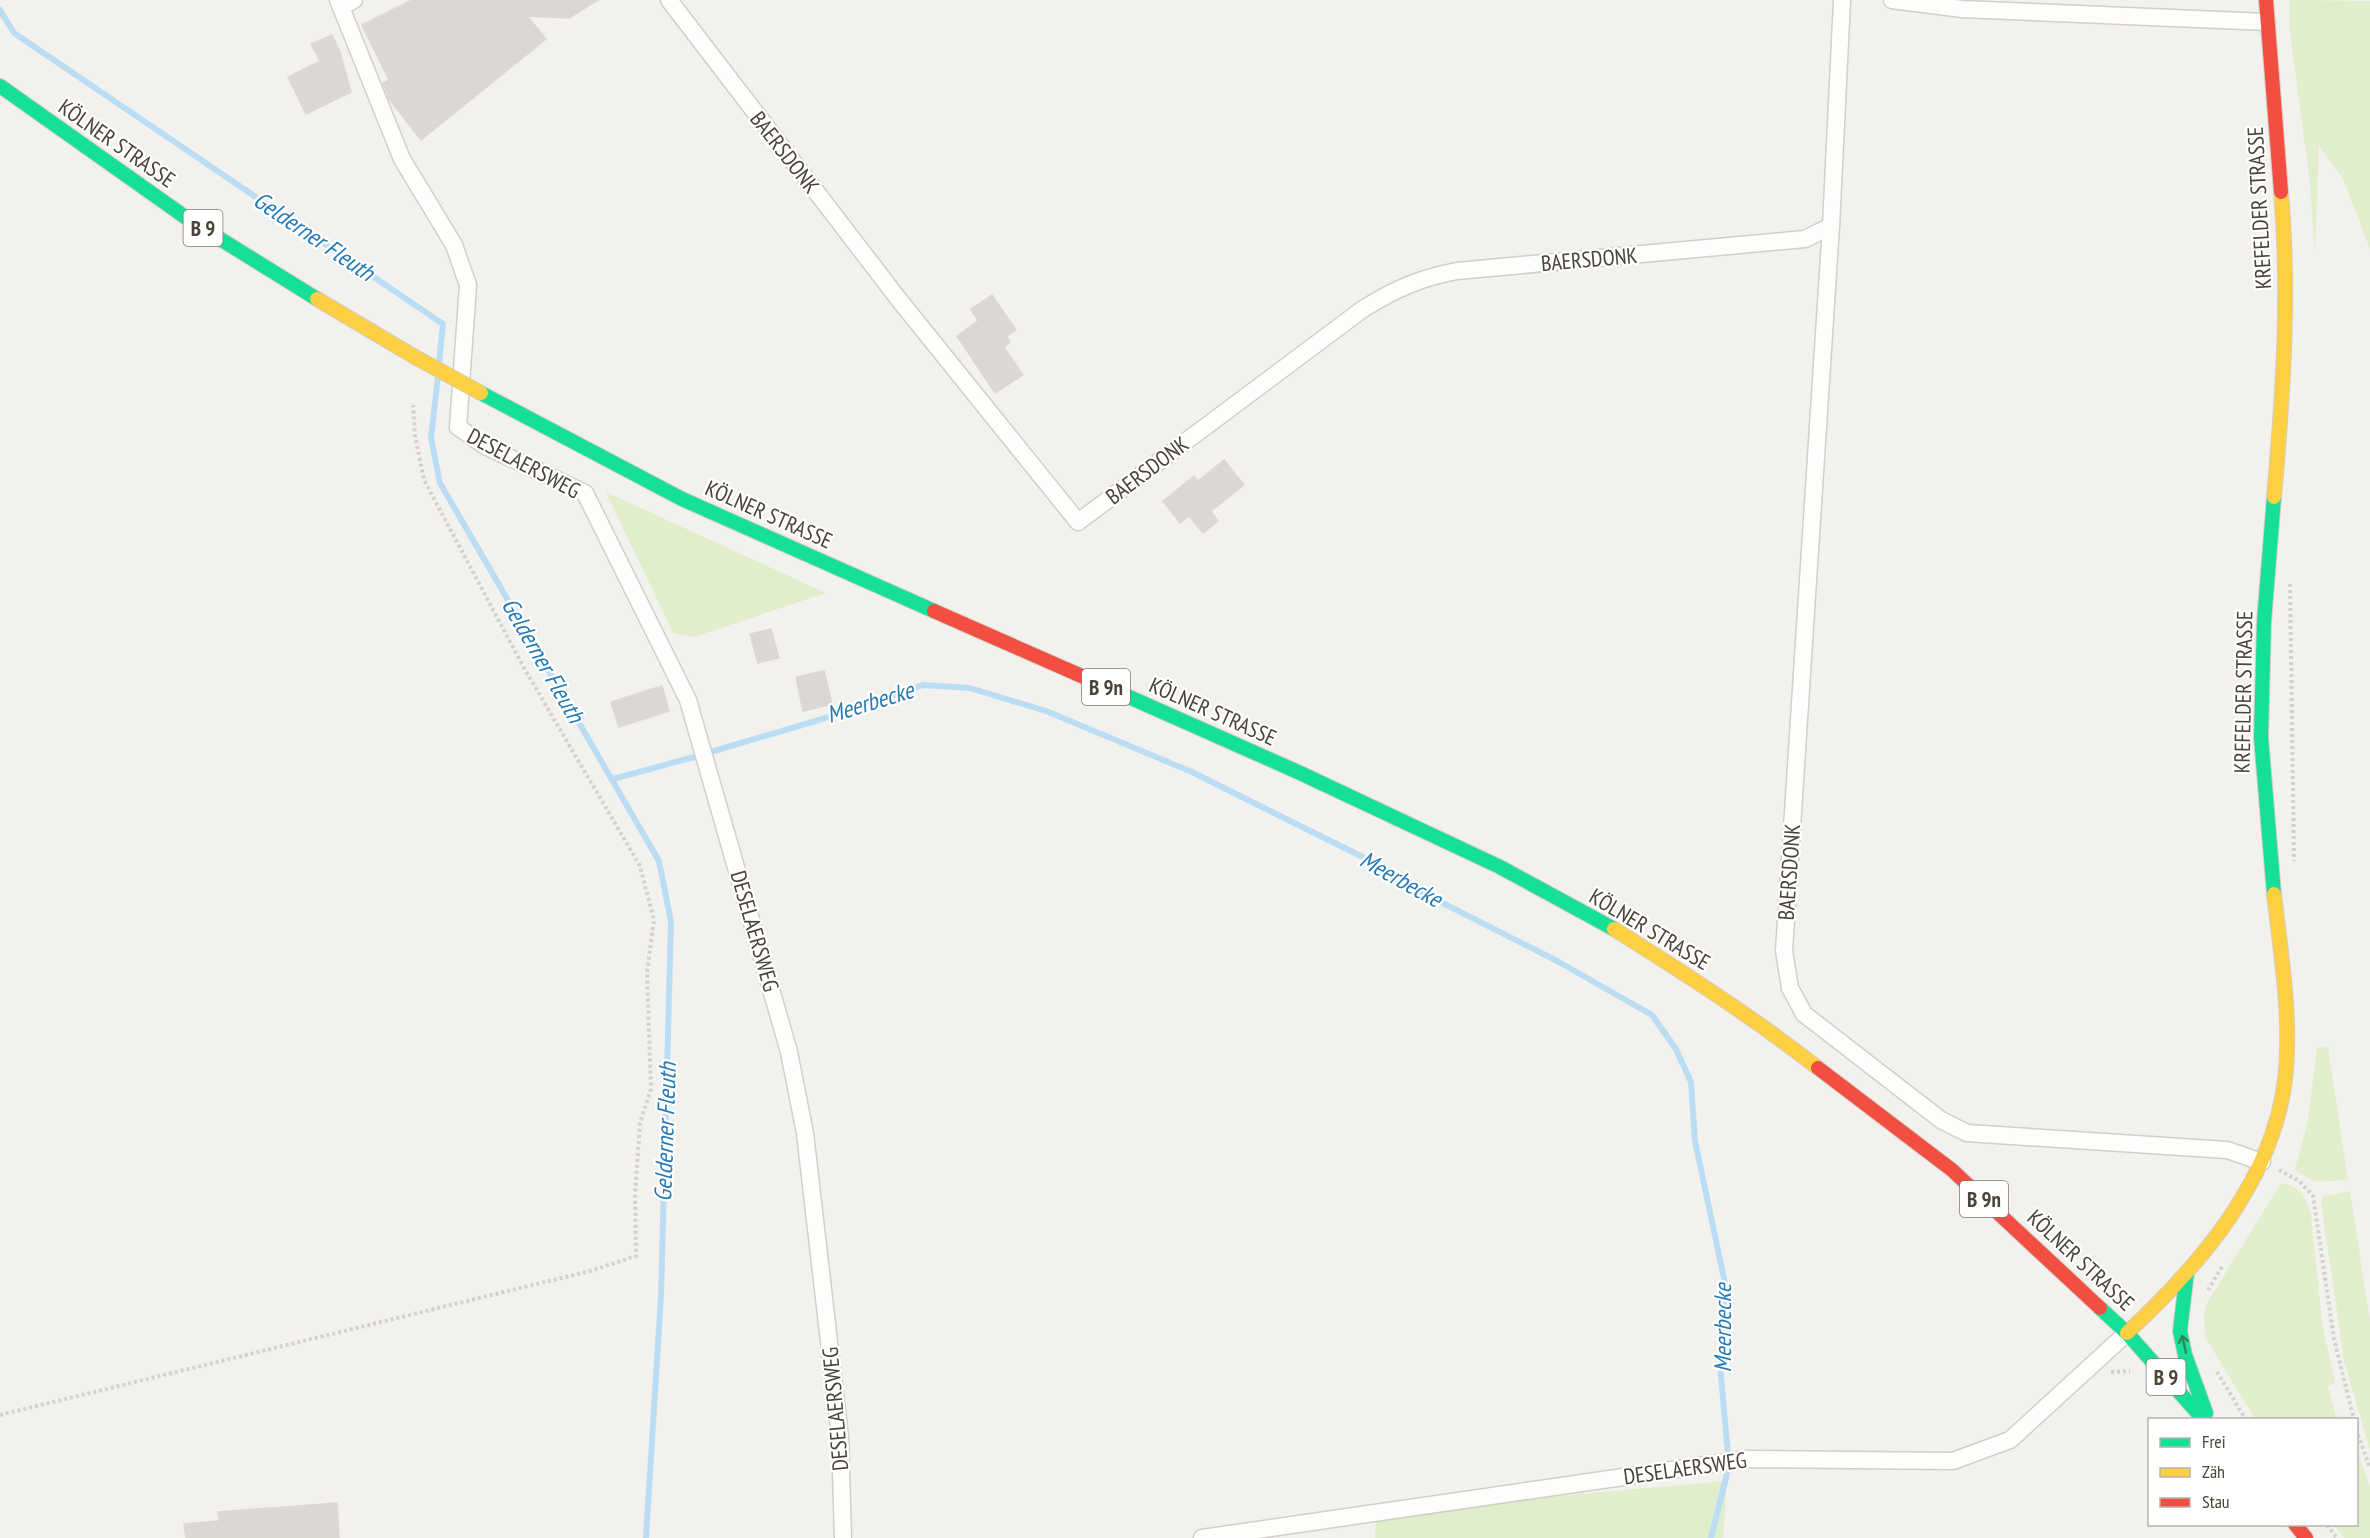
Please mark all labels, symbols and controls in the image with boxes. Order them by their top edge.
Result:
street label: KÖLNER STRASSE [53,93,181,193]
street label: BAERSDONK [744,105,826,199]
street label: KREFELDER STRASSE [2241,126,2277,290]
water label: Gelderner Fleuth [248,184,382,289]
road number: B 9 [184,210,222,246]
street label: BAERSDONK [1540,241,1638,277]
street label: DESELAERSWEG [463,422,585,504]
street label: BAERSDONK [1100,430,1194,510]
street label: KÖLNER STRASSE [701,474,837,554]
water label: Gelderner Fleuth [495,592,592,729]
street label: KREFELDER STRASSE [2228,610,2258,774]
road number: B 9n [1082,669,1130,705]
street label: KÖLNER STRASSE [1145,671,1281,751]
water label: Meerbecke [823,674,919,730]
street label: BAERSDONK [1772,823,1806,921]
water label: Meerbecke [1354,844,1449,915]
street label: DESELAERSWEG [724,868,786,994]
street label: KÖLNER STRASSE [1584,882,1716,976]
water label: Gelderner Fleuth [647,1060,683,1202]
road number: B 9n [1960,1181,2008,1217]
street label: KÖLNER STRASSE [2022,1203,2140,1317]
water label: Meerbecke [1707,1281,1738,1373]
one-way arrow [2177,1335,2189,1354]
street label: DESELAERSWEG [816,1346,854,1472]
road number: B 9 [2146,1359,2186,1395]
legend [2148,1418,2358,1526]
text: Frei [2202,1430,2226,1453]
street label: DESELAERSWEG [1622,1446,1748,1490]
text: Zäh [2202,1460,2225,1483]
text: Stau [2202,1490,2230,1513]

